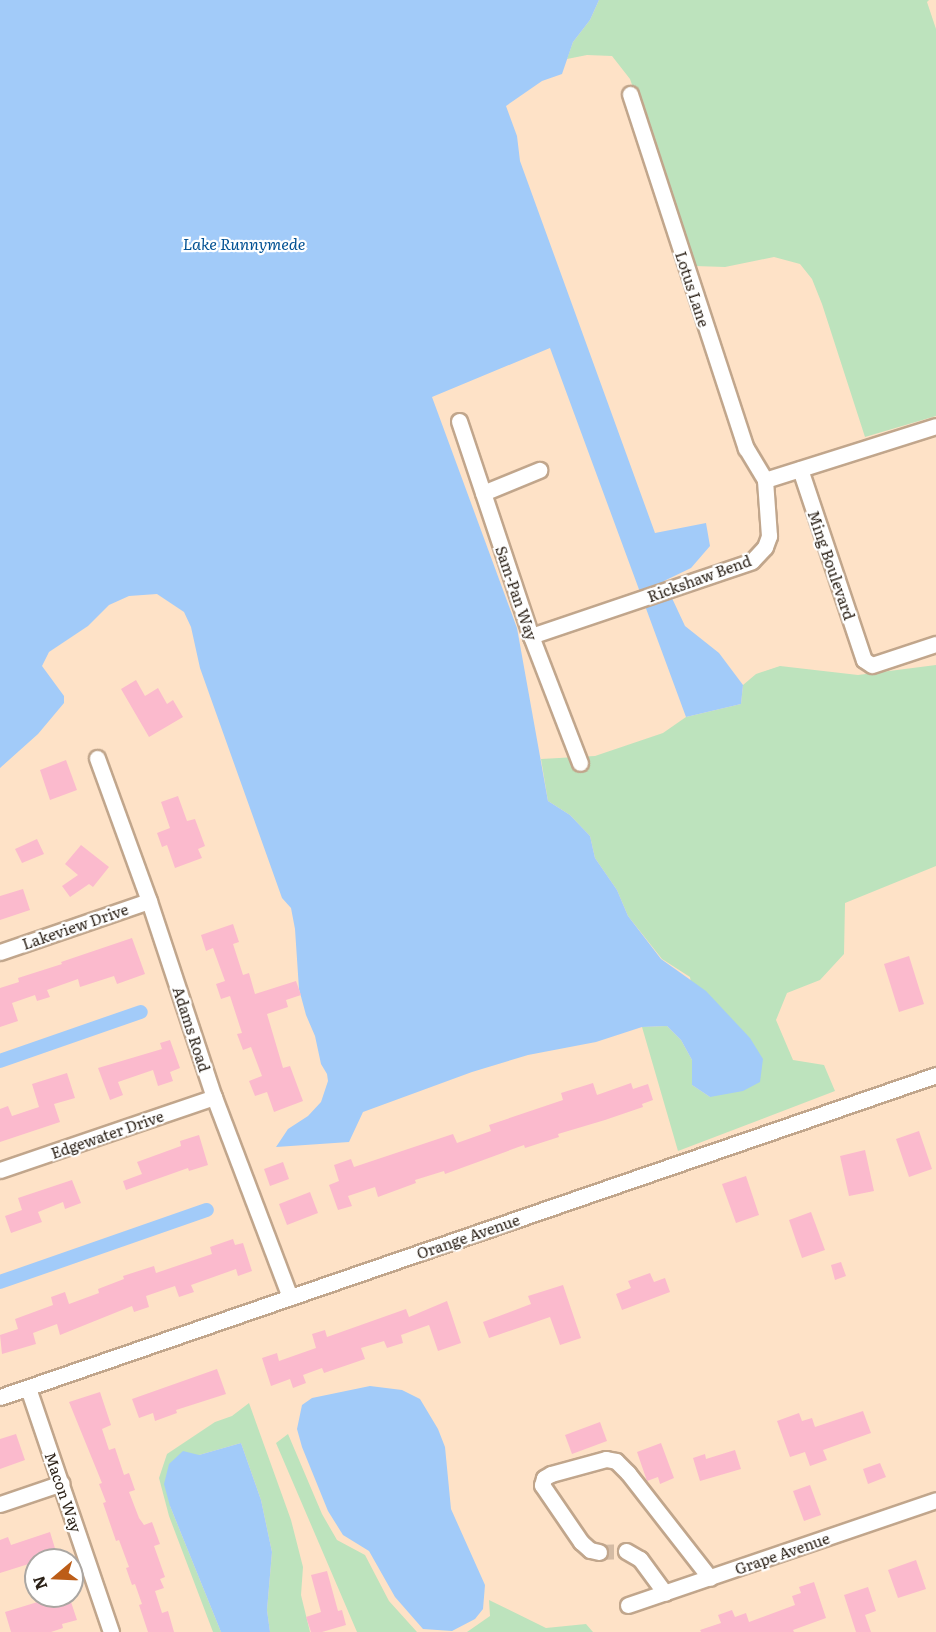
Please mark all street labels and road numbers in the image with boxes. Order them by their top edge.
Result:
street label: Lotus Lane [672,249,714,329]
street label: Ming Boulevard [805,508,859,622]
street label: Sam-Pan Way [492,543,542,643]
street label: Rickshaw Bend [645,551,753,605]
street label: Lakeview Drive [20,899,130,953]
street label: Adams Road [170,984,214,1074]
street label: Edgewater Drive [48,1106,166,1162]
street label: Orange Avenue [414,1210,522,1262]
street label: Macon Way [42,1449,86,1535]
street label: Grape Avenue [732,1528,832,1578]

